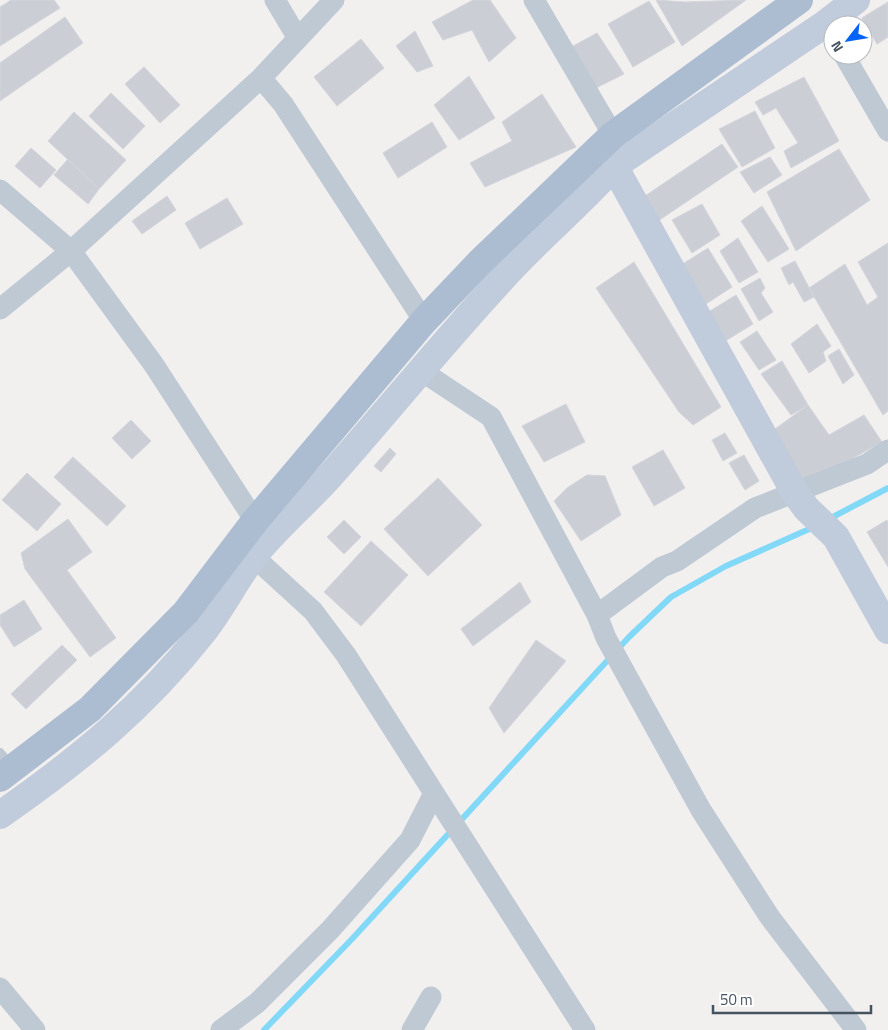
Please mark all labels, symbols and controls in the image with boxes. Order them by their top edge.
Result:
north arrow [823,15,873,65]
text: N [825,37,848,57]
scale bar [713,982,870,1014]
text: 50 m [720,988,753,1011]

